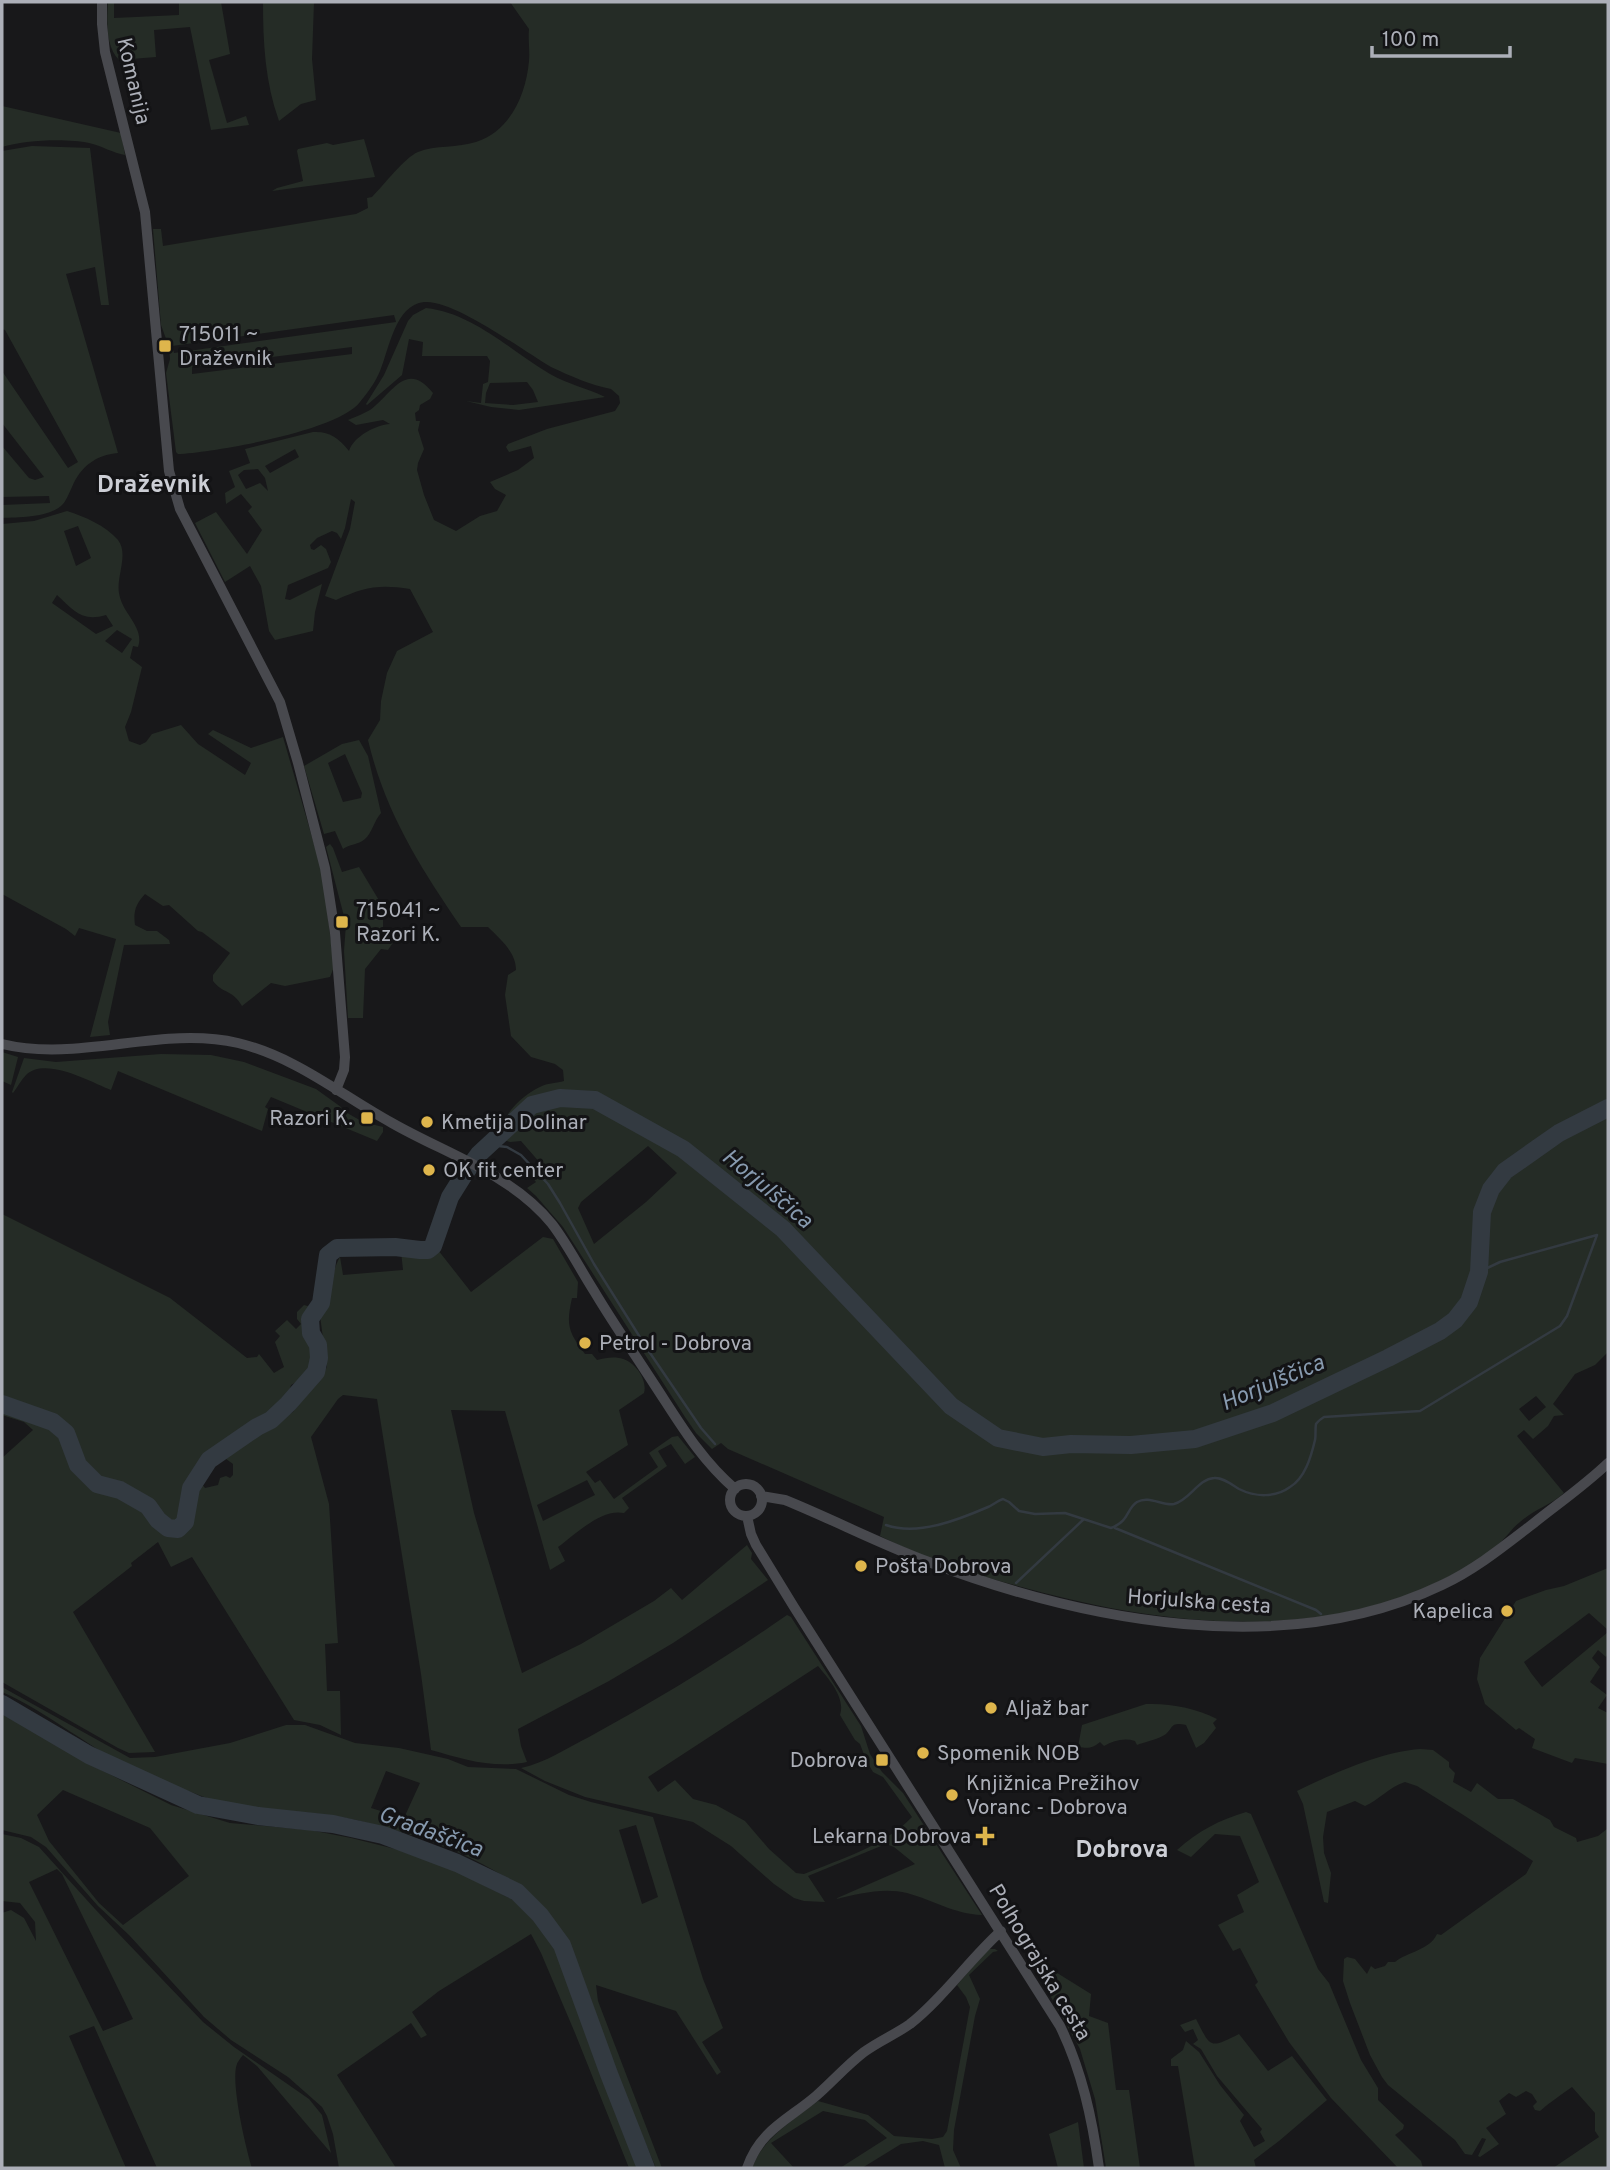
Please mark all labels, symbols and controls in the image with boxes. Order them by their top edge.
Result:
scale bar [1372,14,1510,58]
text: 100 m [1382,27,1439,54]
street label: Komanija [109,35,156,127]
place label: 715011 ~ Draževnik [179,322,273,373]
marker: 715011 ~ Draževnik [157,338,173,354]
district label: Draževnik [97,471,211,501]
place label: 715041 ~ Razori K. [356,898,441,949]
marker: 715041 ~ Razori K. [334,914,350,930]
place label: Razori K. [269,1106,353,1133]
marker: Razori K. [359,1110,375,1126]
place label: Kmetija Dolinar [441,1110,587,1137]
marker: Kmetija Dolinar [419,1114,435,1130]
water label: Horjulščica [715,1144,818,1236]
place label: OK fit center [443,1158,563,1185]
marker: OK fit center [421,1162,437,1178]
place label: Petrol - Dobrova [599,1331,752,1358]
marker: Petrol - Dobrova [577,1335,593,1351]
water label: Horjulščica [1217,1349,1329,1419]
place label: Pošta Dobrova [875,1554,1011,1581]
marker: Pošta Dobrova [853,1558,869,1574]
street label: Horjulska cesta [1126,1584,1272,1621]
place label: Kapelica [1412,1599,1493,1626]
marker: Kapelica [1499,1603,1515,1619]
place label: Aljaž bar [1005,1696,1089,1723]
marker: Aljaž bar [983,1700,999,1716]
place label: Spomenik NOB [937,1741,1080,1768]
marker: Spomenik NOB [915,1745,931,1761]
place label: Dobrova [790,1748,868,1775]
marker: Dobrova [874,1752,890,1768]
place label: Knjižnica Prežihov Voranc - Dobrova [966,1771,1140,1822]
marker: Knjižnica Prežihov Voranc - Dobrova [944,1787,960,1803]
water label: Gradaščica [374,1801,486,1866]
place label: Lekarna Dobrova [812,1824,971,1851]
marker: Lekarna Dobrova [977,1828,993,1844]
district label: Dobrova [1076,1836,1168,1866]
street label: Polhograjska cesta [981,1880,1096,2046]

